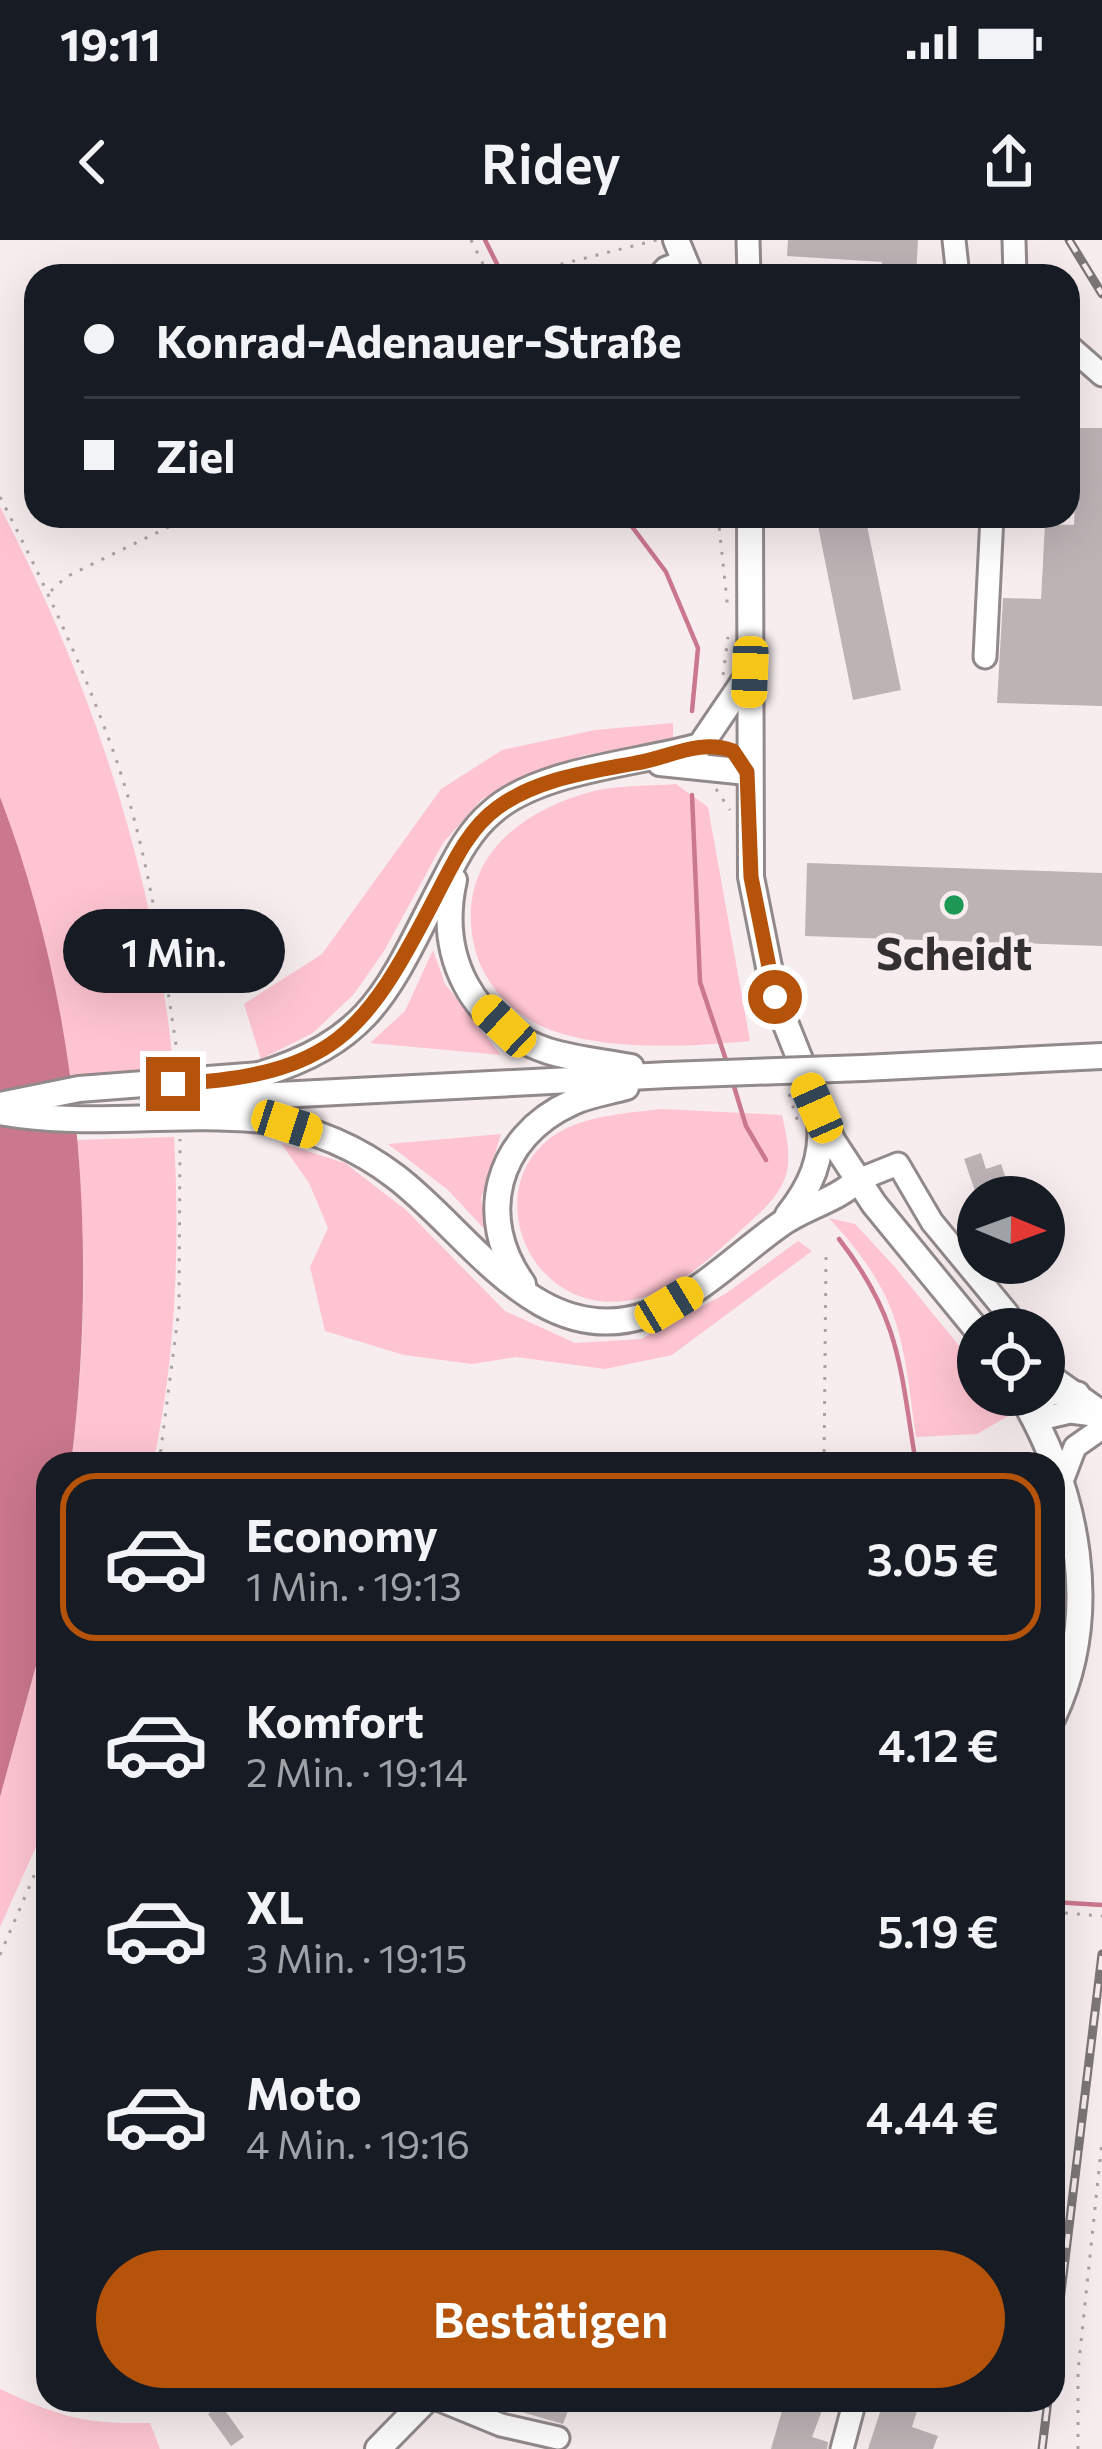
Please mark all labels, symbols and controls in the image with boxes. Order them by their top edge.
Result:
text: 19:11 [60,15,161,70]
icon: back [60,129,126,195]
text: Ridey [481,129,621,195]
icon: share [976,129,1042,195]
text: Konrad-Adenauer-Straße [156,312,682,367]
text: Ziel [156,427,235,482]
car [731,635,769,709]
marker: Scheidt [941,892,967,918]
callout: 1 Min. [62,910,284,994]
place label: Scheidt [876,924,1032,979]
text: 1 Min. [121,927,227,975]
route start [748,970,802,1024]
car [465,988,543,1064]
route end [146,1057,200,1111]
car [786,1068,848,1148]
car [247,1096,327,1152]
north arrow [957,1176,1065,1284]
map controls [957,1176,1065,1416]
car [629,1271,709,1339]
button: locate [957,1308,1065,1416]
icon: car [102,1503,210,1611]
text: Economy [246,1506,438,1561]
text: 3.05 € [867,1530,999,1585]
text: 1 Min. · 19:13 [246,1561,462,1609]
icon: car [102,1689,210,1797]
text: Komfort [246,1692,424,1747]
text: 4.12 € [878,1716,999,1771]
text: 2 Min. · 19:14 [246,1747,468,1795]
icon: car [102,1875,210,1983]
text: XL [246,1878,304,1933]
text: 5.19 € [878,1902,999,1957]
text: 3 Min. · 19:15 [246,1933,467,1981]
icon: car [102,2061,210,2169]
text: Moto [246,2064,362,2119]
text: 4.44 € [866,2088,999,2143]
text: 4 Min. · 19:16 [246,2119,470,2167]
button: Bestätigen [96,2250,1005,2388]

